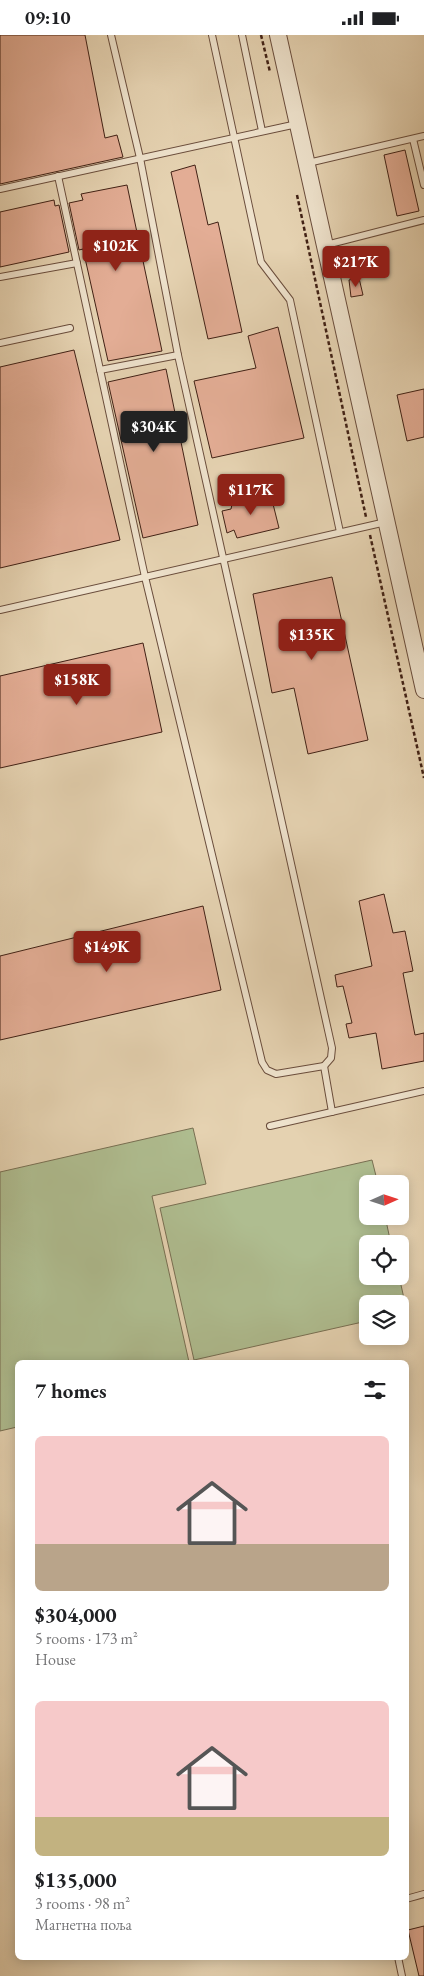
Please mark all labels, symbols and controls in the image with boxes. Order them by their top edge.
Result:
text: 09:10 [25,5,71,30]
pin: $102K [81,229,151,272]
text: $102K [94,235,138,256]
pin: $217K [321,245,391,288]
text: $217K [334,251,378,272]
pin: $304K [119,411,189,453]
text: $304K [132,416,176,437]
pin: $117K [216,473,286,516]
text: $117K [229,479,273,500]
pin: $135K [277,619,347,661]
text: $135K [290,624,334,645]
pin: $158K [42,663,112,706]
text: $158K [55,669,99,690]
pin: $149K [72,931,142,973]
text: $149K [85,936,129,957]
north arrow [359,1175,409,1225]
map controls [359,1175,409,1345]
button: locate [359,1235,409,1285]
button: layers [359,1295,409,1345]
icon: filters [361,1376,389,1404]
text: 7 homes [35,1377,107,1404]
icon: home [167,1468,257,1558]
text: $304,000 [35,1601,117,1628]
text: 5 rooms · 173 m² [35,1628,138,1649]
text: House [35,1649,76,1670]
icon: home [167,1733,257,1823]
text: $135,000 [35,1866,117,1893]
text: 3 rooms · 98 m² [35,1893,130,1914]
text: Магнетна поља [35,1914,132,1935]

